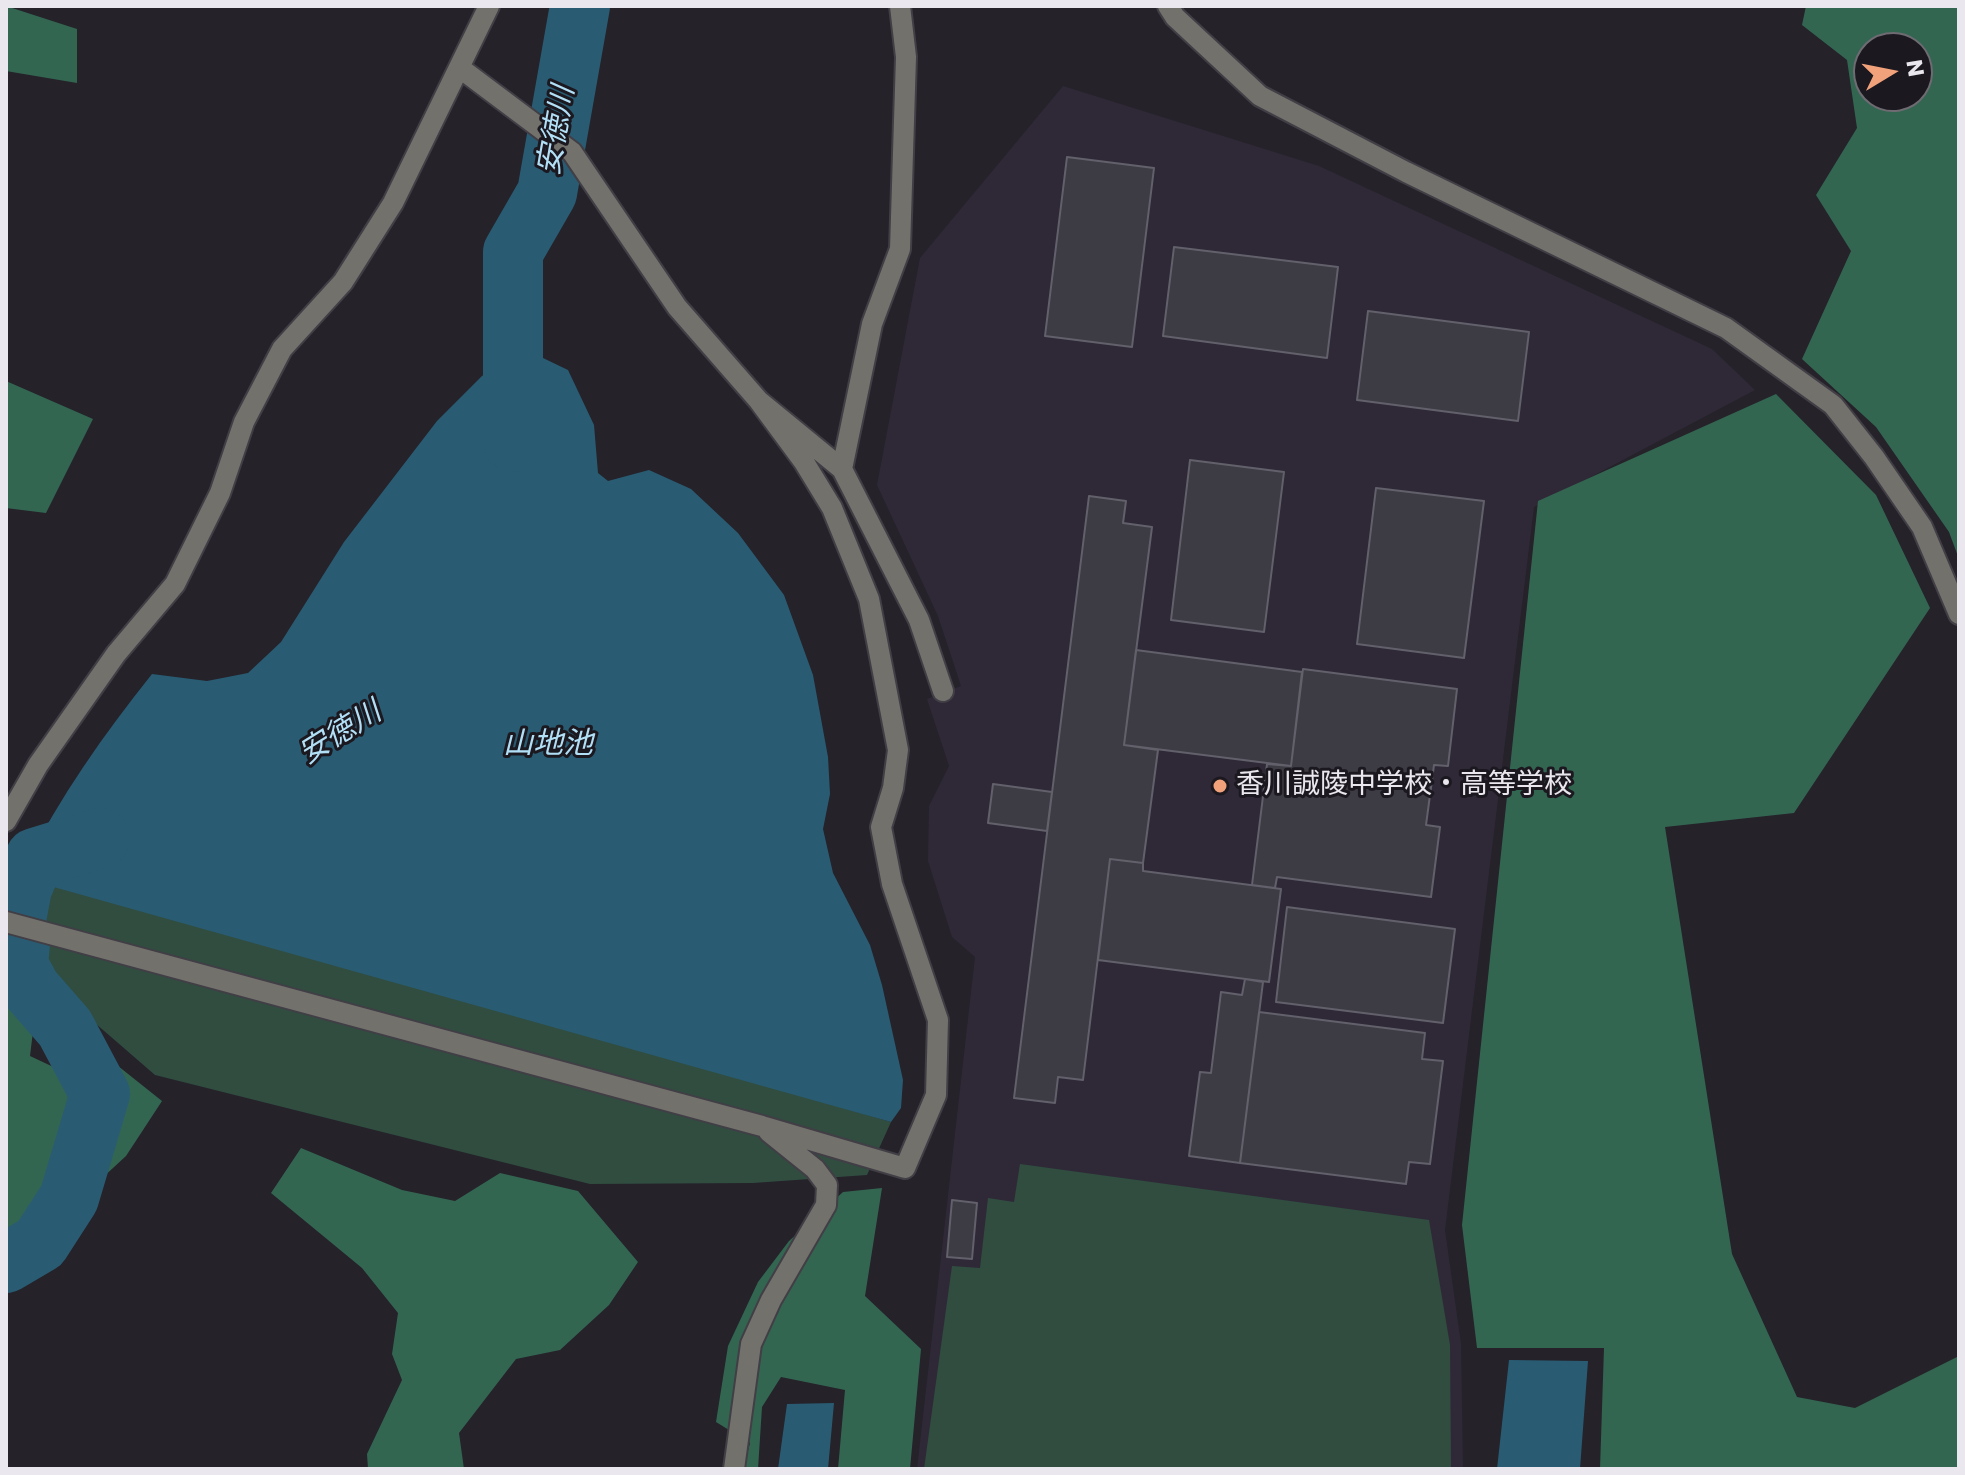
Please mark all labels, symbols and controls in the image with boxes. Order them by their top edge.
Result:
north arrow [1853,32,1933,112]
text: N [1898,57,1932,79]
water label: 安徳川 [532,84,584,178]
water label: 安徳川 [293,695,389,773]
water label: 山地池 [503,727,593,763]
place label: 香川誠陵中学校・高等学校 [1236,769,1572,803]
marker: 香川誠陵中学校・高等学校 [1211,777,1229,795]

